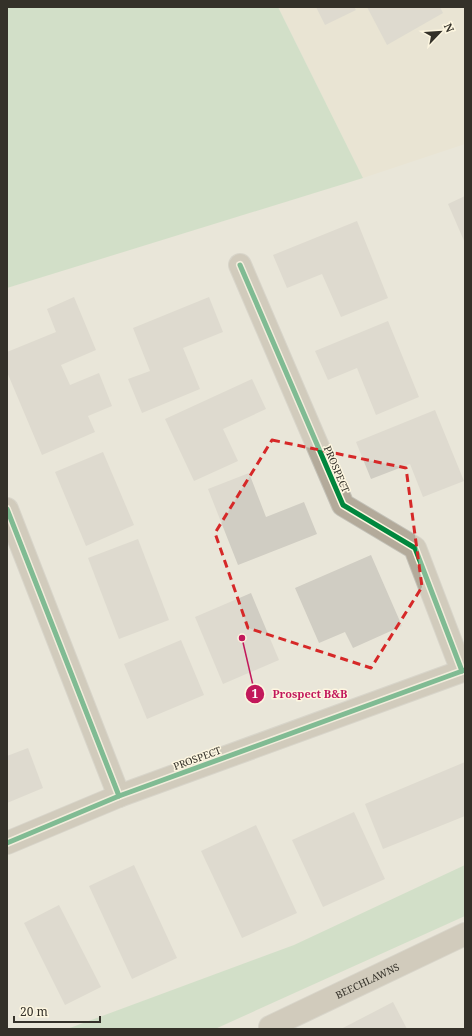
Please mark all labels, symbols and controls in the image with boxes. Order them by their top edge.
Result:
north arrow [420,12,460,52]
text: N [441,20,458,35]
street label: PROSPECT [321,443,353,495]
callout: Prospect B&B [245,682,356,705]
text: 1 [252,685,259,702]
text: Prospect B&B [273,686,347,701]
street label: PROSPECT [171,743,223,773]
street label: BEECHLAWNS [333,959,402,1002]
scale bar [14,998,100,1024]
text: 20 m [20,1003,48,1020]

